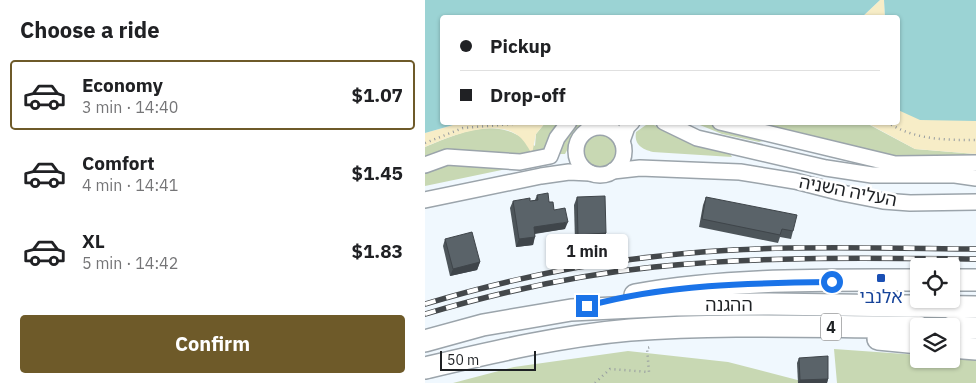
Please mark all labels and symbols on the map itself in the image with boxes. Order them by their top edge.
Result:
street label: העליה השניה [797,170,899,211]
callout: 1 min [546,234,628,268]
route start [821,271,843,293]
marker: אלנבי [875,272,887,284]
place label: אלנבי [859,285,903,308]
street label: ההגנה [705,293,753,316]
route end [576,295,598,317]
road number: 4 [821,314,841,341]
scale bar [440,348,536,371]

